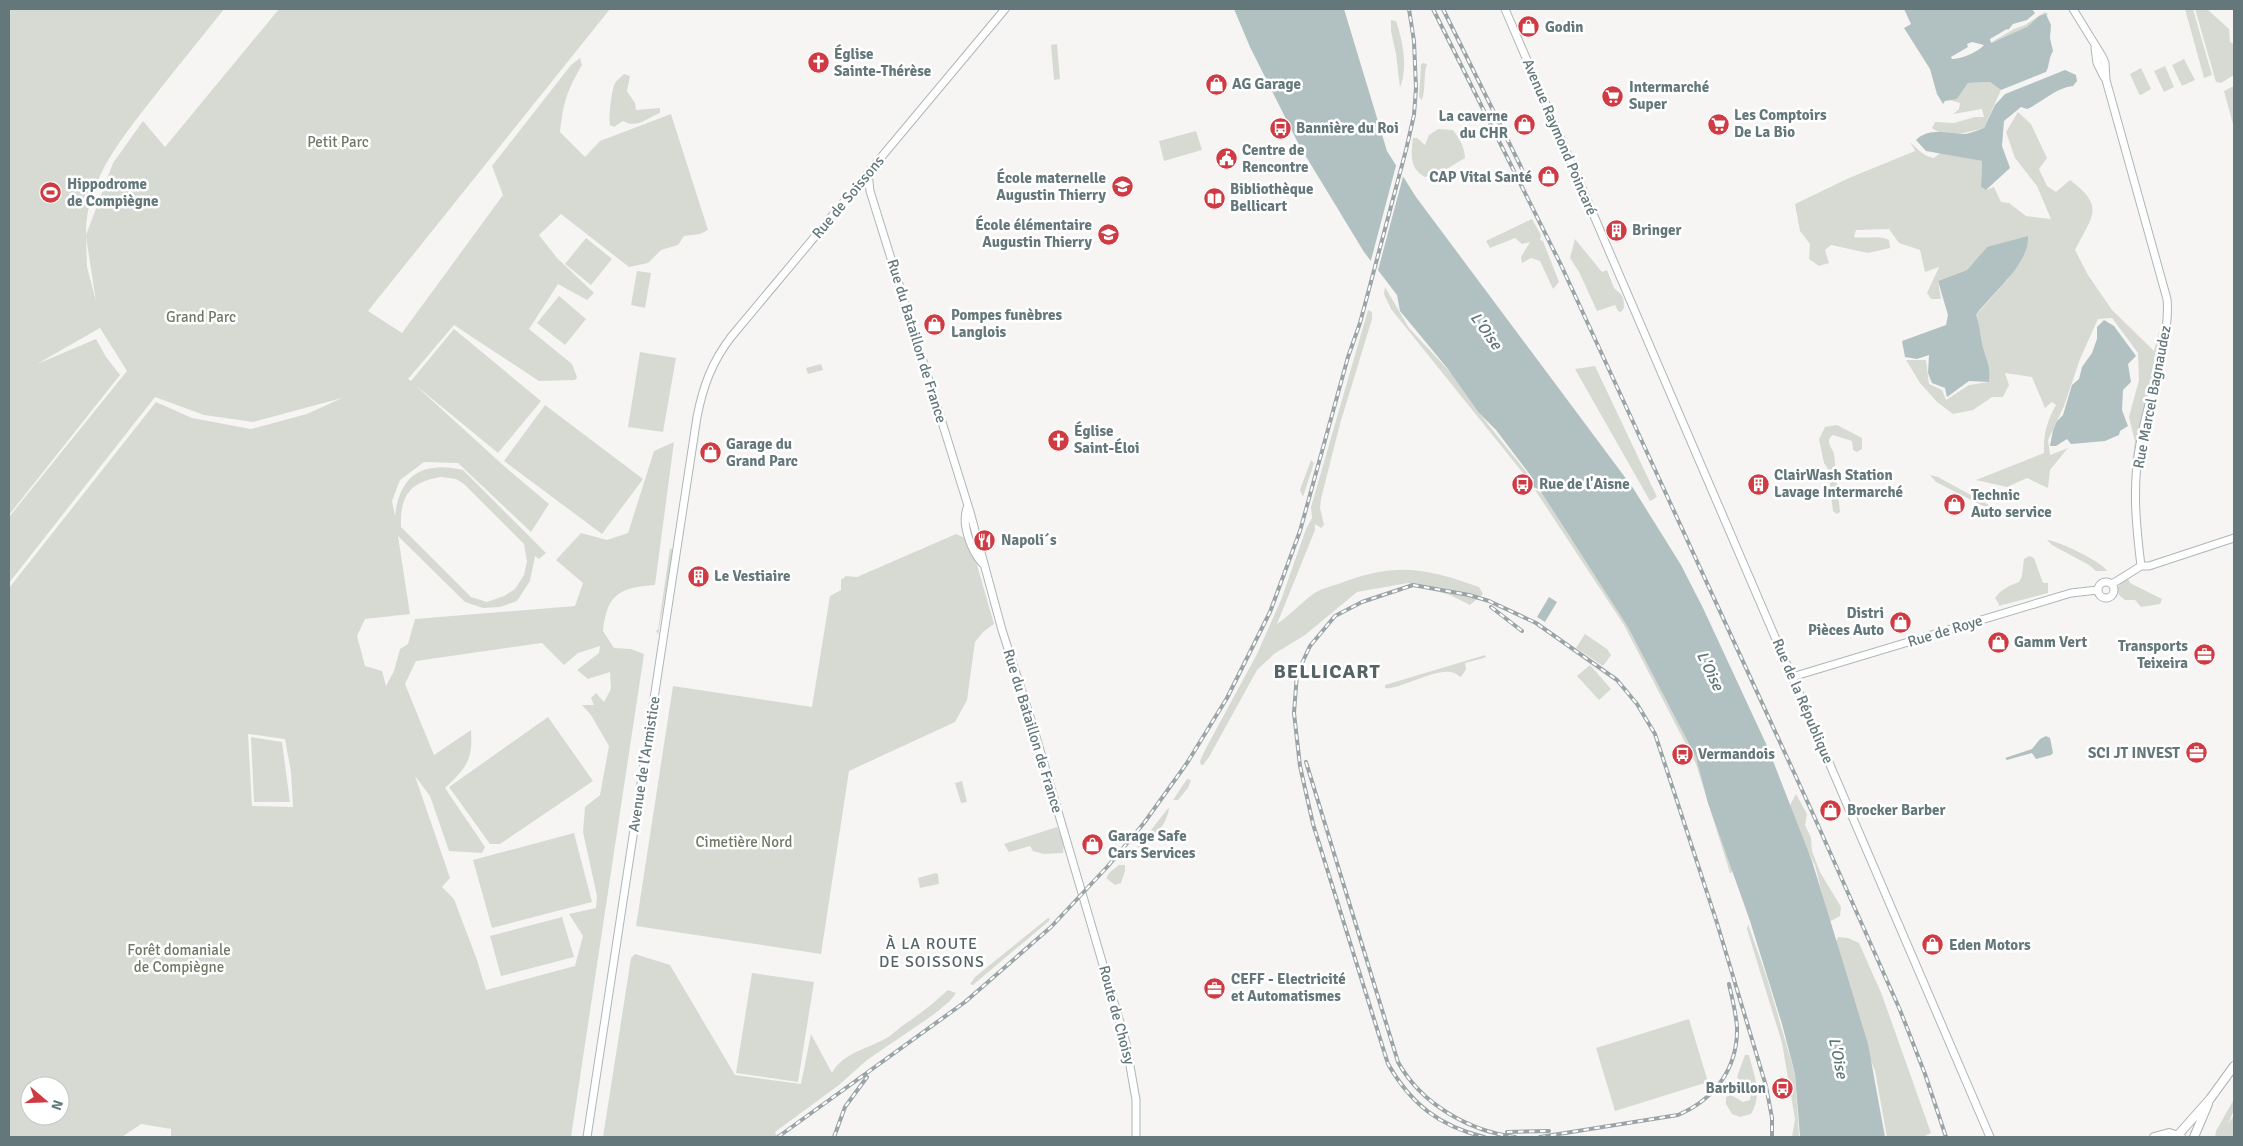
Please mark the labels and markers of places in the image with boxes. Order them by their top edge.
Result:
shop icon: Godin [1517,15,1541,39]
place label: Godin [1545,18,1583,36]
place label: Église Sainte-Thérèse [834,44,931,80]
church icon: Église Sainte-Thérèse [806,51,830,75]
shop icon: AG Garage [1204,72,1228,96]
place label: AG Garage [1232,75,1301,93]
place label: Intermarché Super [1629,78,1709,113]
supermarket icon: Intermarché Super [1601,84,1625,108]
place label: Les Comptoirs De La Bio [1734,106,1827,141]
place label: La caverne du CHR [1438,107,1508,142]
supermarket icon: Les Comptoirs De La Bio [1706,112,1730,136]
shop icon: La caverne du CHR [1512,113,1536,137]
bus stop icon: Bannière du Roi [1268,116,1292,140]
place label: Bannière du Roi [1296,119,1399,137]
place label: Centre de Rencontre [1242,141,1309,176]
public building icon: Centre de Rencontre [1214,147,1238,171]
shop icon: CAP Vital Santé [1536,165,1560,189]
place label: École maternelle Augustin Thierry [996,168,1107,204]
place label: CAP Vital Santé [1429,168,1532,186]
place label: Hippodrome de Compiègne [67,175,159,210]
school or university icon: École maternelle Augustin Thierry [1110,175,1134,199]
place label: Bibliothèque Bellicart [1230,180,1313,215]
sports icon: Hippodrome de Compiègne [39,181,63,205]
library icon: Bibliothèque Bellicart [1202,186,1226,210]
place label: École élémentaire Augustin Thierry [975,215,1093,251]
building icon: Bringer [1604,218,1628,242]
place label: Bringer [1632,221,1682,239]
school or university icon: École élémentaire Augustin Thierry [1096,222,1120,246]
place label: Pompes funèbres Langlois [951,306,1062,341]
shop icon: Pompes funèbres Langlois [923,312,947,336]
place label: Église Saint-Éloi [1074,421,1140,457]
church icon: Église Saint-Éloi [1046,428,1070,452]
place label: Garage du Grand Parc [726,435,798,470]
shop icon: Garage du Grand Parc [698,441,722,465]
place label: ClairWash Station Lavage Intermarché [1774,466,1903,501]
bus stop icon: Rue de l'Aisne [1511,472,1535,496]
building icon: ClairWash Station Lavage Intermarché [1746,472,1770,496]
place label: Rue de l'Aisne [1539,475,1630,493]
place label: Technic Auto service [1971,486,2052,521]
shop icon: Technic Auto service [1943,492,1967,516]
restaurant icon: Napoli´s [973,528,997,552]
place label: Napoli´s [1001,531,1057,549]
building icon: Le Vestiaire [686,564,710,588]
place label: Le Vestiaire [714,567,790,585]
place label: Distri Pièces Auto [1808,604,1884,639]
shop icon: Distri Pièces Auto [1888,610,1912,634]
shop icon: Gamm Vert [1986,630,2010,654]
place label: Gamm Vert [2014,633,2087,651]
place label: Transports Teixeira [2118,637,2188,672]
office icon: Transports Teixeira [2192,643,2216,667]
office icon: SCI JT INVEST [2184,741,2208,765]
bus stop icon: Vermandois [1670,742,1694,766]
place label: SCI JT INVEST [2088,744,2180,762]
place label: Vermandois [1698,745,1775,763]
shop icon: Brocker Barber [1819,798,1843,822]
place label: Brocker Barber [1847,801,1945,819]
place label: Garage Safe Cars Services [1108,827,1196,862]
shop icon: Garage Safe Cars Services [1080,833,1104,857]
shop icon: Eden Motors [1921,933,1945,957]
place label: Eden Motors [1949,936,2031,954]
place label: CEFF - Electricité et Automatismes [1231,970,1346,1005]
office icon: CEFF - Electricité et Automatismes [1203,976,1227,1000]
bus stop icon: Barbillon [1770,1076,1794,1100]
place label: Barbillon [1706,1079,1766,1097]

